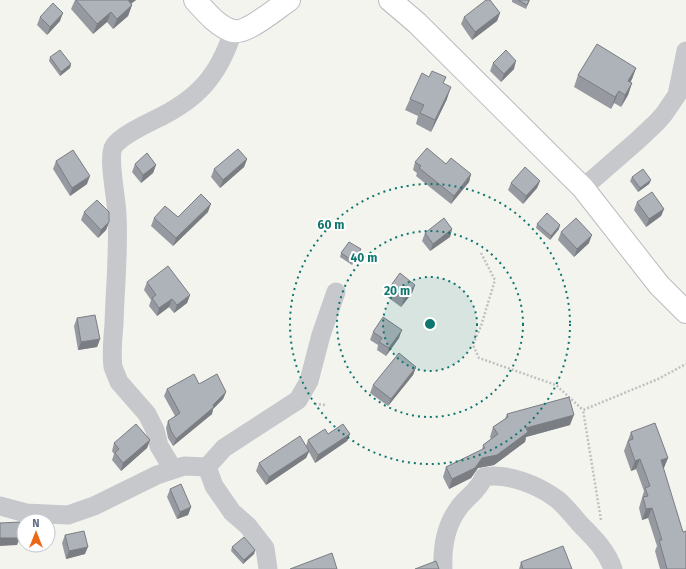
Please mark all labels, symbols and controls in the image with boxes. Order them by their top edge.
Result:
text: 60 m [318,218,344,232]
text: 40 m [351,251,377,265]
text: 20 m [384,284,410,298]
centre of rings [423,317,437,331]
north arrow [16,513,56,553]
text: N [32,517,40,530]

